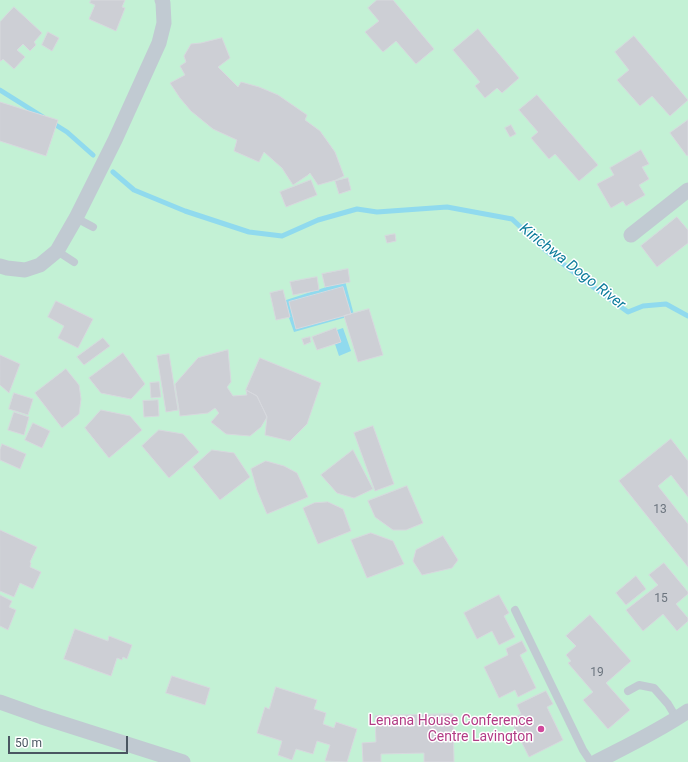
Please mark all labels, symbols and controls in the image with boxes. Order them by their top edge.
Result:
water label: Kirichwa Dogo River [515,220,629,314]
house number: 13 [653,503,667,517]
house number: 15 [654,592,668,606]
house number: 19 [590,666,604,680]
place label: Lenana House Conference Centre Lavington [369,713,533,746]
marker: Lenana House Conference Centre Lavington [536,724,546,734]
scale bar [10,728,130,754]
text: 50 m [15,736,42,750]

